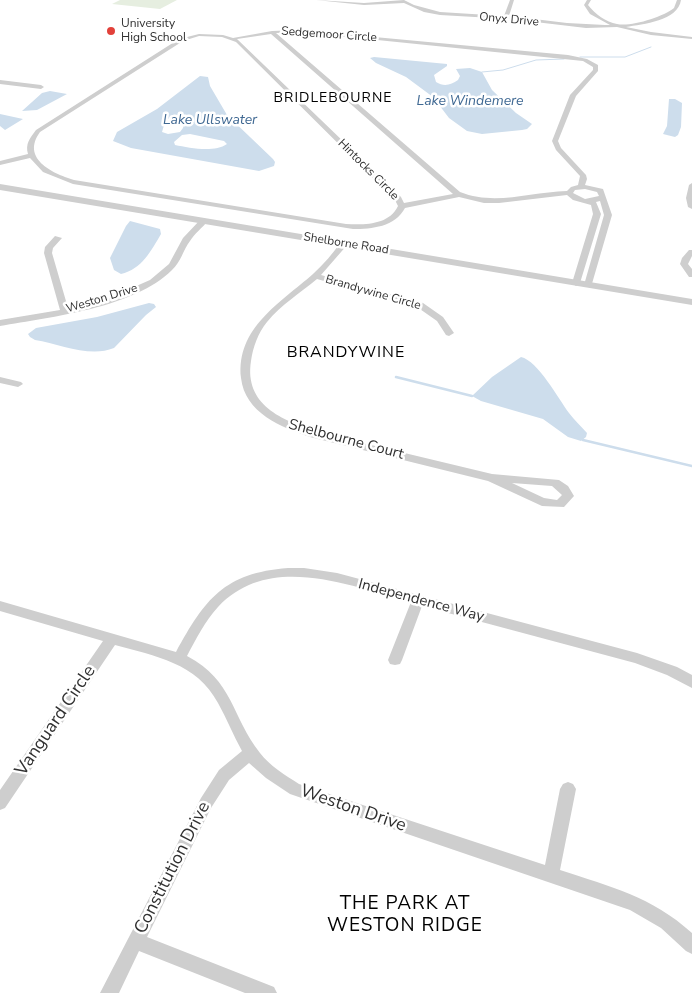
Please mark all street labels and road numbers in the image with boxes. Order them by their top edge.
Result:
street label: Onyx Drive [479,10,539,30]
street label: Sedgemoor Circle [281,24,377,46]
street label: Hintocks Circle [334,136,402,204]
street label: Shelborne Road [302,230,390,258]
street label: Brandywine Circle [324,272,422,314]
street label: Weston Drive [65,281,139,317]
street label: Shelbourne Court [286,416,406,464]
street label: Independence Way [356,576,486,626]
street label: Vanguard Circle [11,662,101,780]
street label: Weston Drive [297,781,409,837]
street label: Constitution Drive [130,798,216,938]

